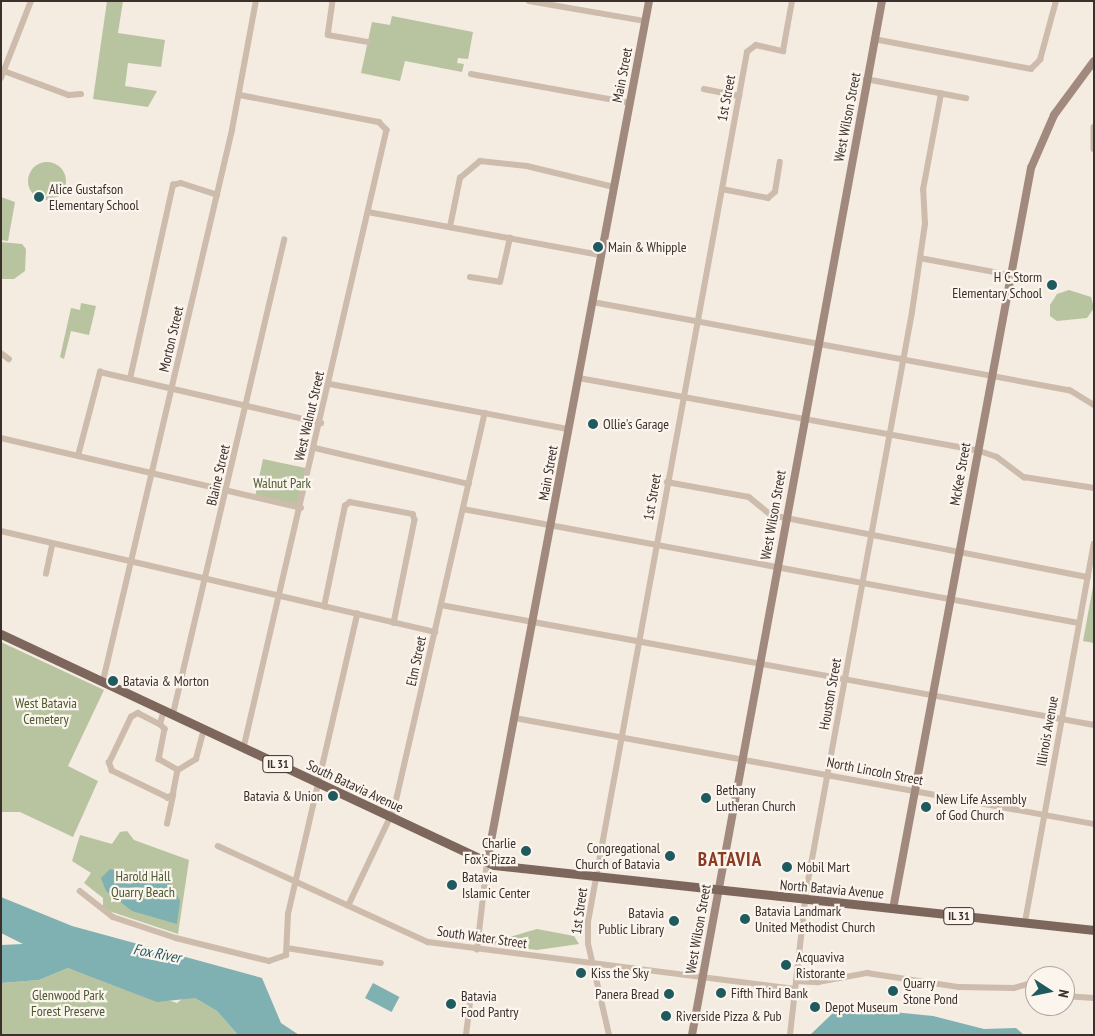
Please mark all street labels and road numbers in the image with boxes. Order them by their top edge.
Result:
street label: Main Street [608,46,636,104]
street label: West Wilson Street [830,71,864,163]
street label: 1st Street [713,73,739,123]
street label: Morton Street [155,304,187,374]
street label: West Walnut Street [290,369,328,463]
street label: McKee Street [946,441,974,507]
street label: Blaine Street [203,443,233,507]
street label: Main Street [535,444,561,502]
street label: West Wilson Street [757,469,789,561]
street label: 1st Street [640,472,664,522]
street label: Elm Street [403,635,429,687]
street label: Houston Street [815,657,845,731]
street label: Illinois Avenue [1033,695,1061,767]
street label: North Lincoln Street [825,753,925,789]
road number: IL 31 [262,754,294,774]
street label: South Batavia Avenue [304,756,406,816]
street label: North Batavia Avenue [779,876,885,902]
street label: West Wilson Street [682,883,714,975]
street label: 1st Street [567,887,591,935]
road number: IL 31 [943,906,975,926]
street label: South Water Street [436,922,528,952]

